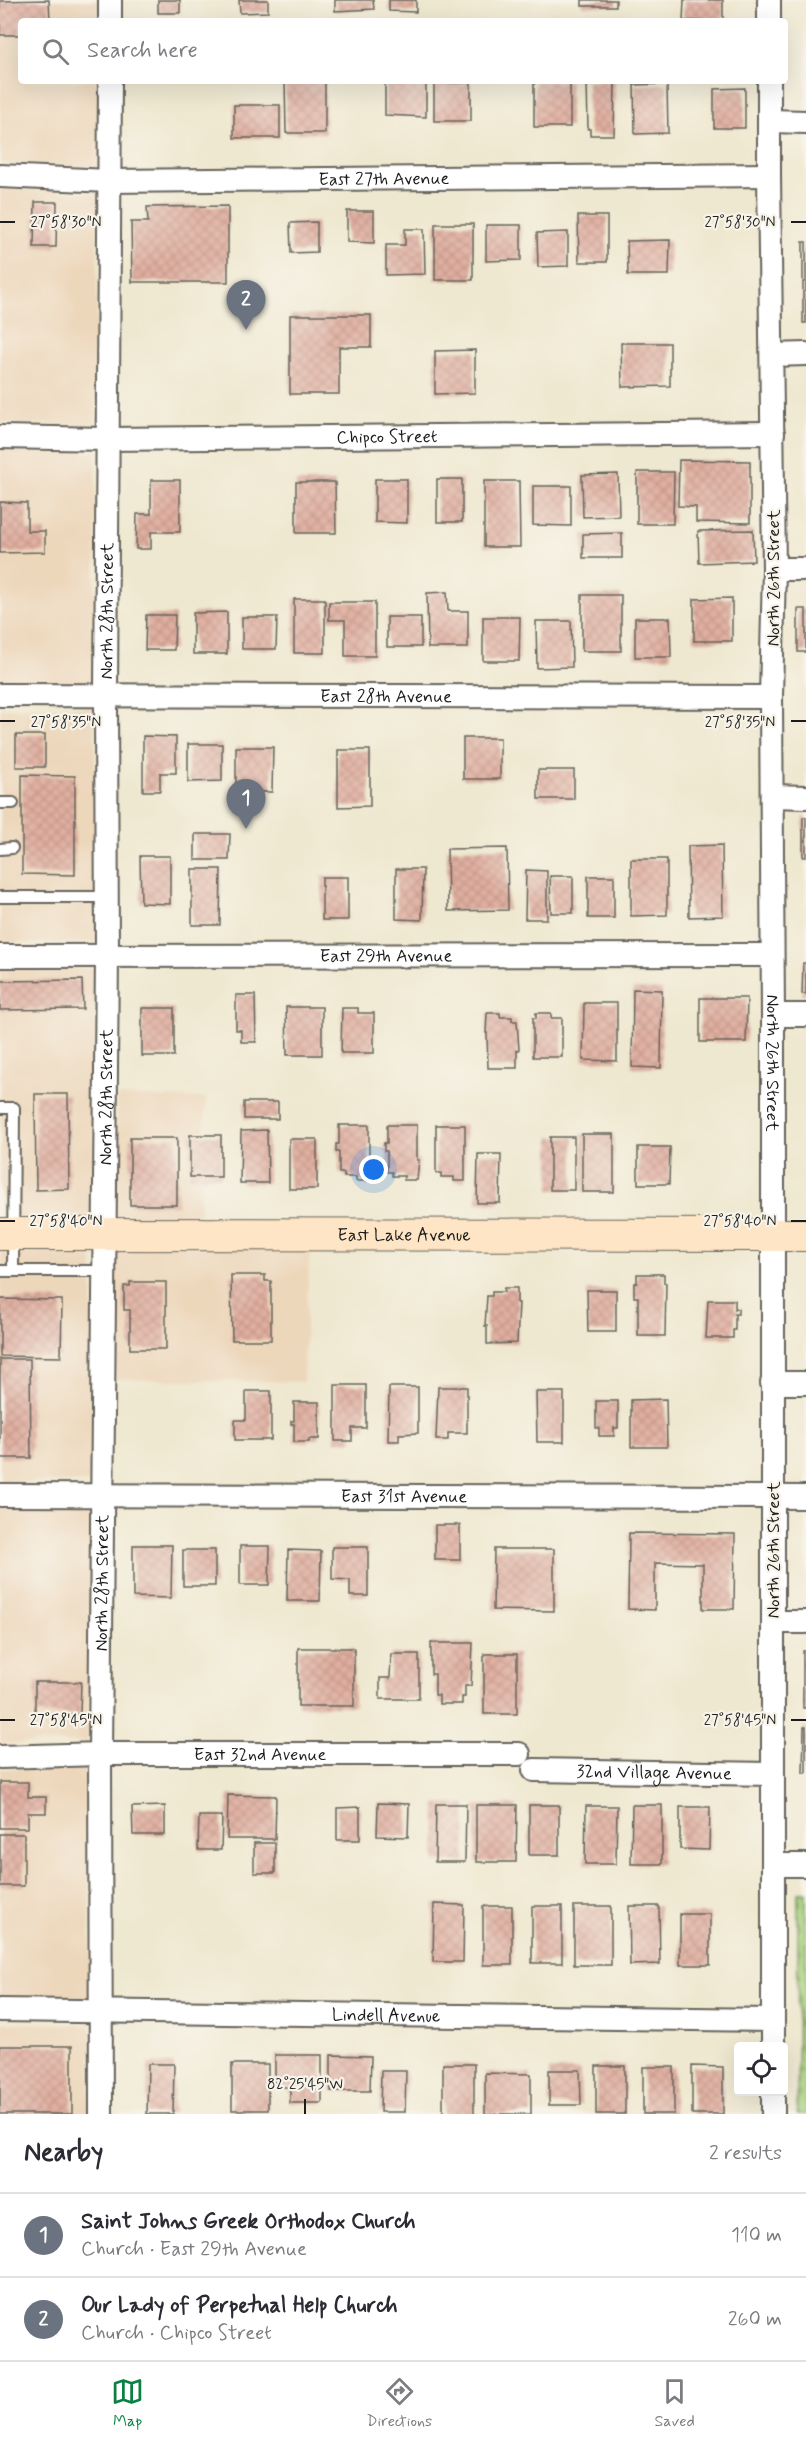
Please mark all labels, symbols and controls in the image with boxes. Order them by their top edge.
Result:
search box [18,18,788,84]
icon: search [39,35,72,68]
text: Search here [87,37,198,65]
street label: East 27th Avenue [318,167,450,192]
text: 27°58'30"N [30,213,102,233]
text: 27°58'30"N [704,213,776,233]
pin: 2 [226,280,266,330]
street label: Chipco Street [336,425,438,450]
street label: North 26th Street [762,509,786,646]
street label: North 28th Street [95,542,120,680]
street label: East 28th Avenue [320,685,452,709]
text: 27°58'35"N [31,713,101,733]
text: 27°58'35"N [705,713,775,733]
pin: 1 [226,780,266,829]
street label: East 29th Avenue [320,944,453,969]
street label: North 26th Street [760,994,784,1132]
street label: North 28th Street [94,1028,119,1166]
your location [359,1155,388,1184]
text: 27°58'40"N [29,1212,103,1232]
text: 27°58'40"N [703,1212,777,1232]
street label: East Lake Avenue [337,1223,471,1248]
street label: North 26th Street [762,1481,786,1618]
street label: East 31st Avenue [341,1485,467,1509]
street label: North 28th Street [90,1514,115,1652]
text: 27°58'45"N [30,1711,102,1731]
text: 27°58'45"N [704,1711,776,1731]
street label: East 32nd Avenue [194,1743,326,1767]
street label: 32nd Village Avenue [576,1760,732,1786]
street label: Lindell Avenue [332,2003,440,2029]
map controls [734,2042,788,2096]
button: locate [734,2042,788,2096]
text: 82°25'45"W [267,2075,343,2095]
text: Nearby [24,2136,103,2170]
text: 2 results [709,2140,782,2167]
text: Saint Johns Greek Orthodox Church [81,2208,416,2236]
text: 1 [39,2222,48,2249]
text: 110 m [731,2222,782,2249]
text: Church · East 29th Avenue [81,2236,307,2263]
text: Our Lady of Perpetual Help Church [81,2292,398,2320]
text: 2 [39,2306,48,2333]
text: 260 m [728,2306,782,2333]
text: Church · Chipco Street [81,2320,272,2347]
tab: Map [111,2375,144,2432]
tab: Directions [366,2375,432,2432]
tab: Saved [654,2375,695,2432]

